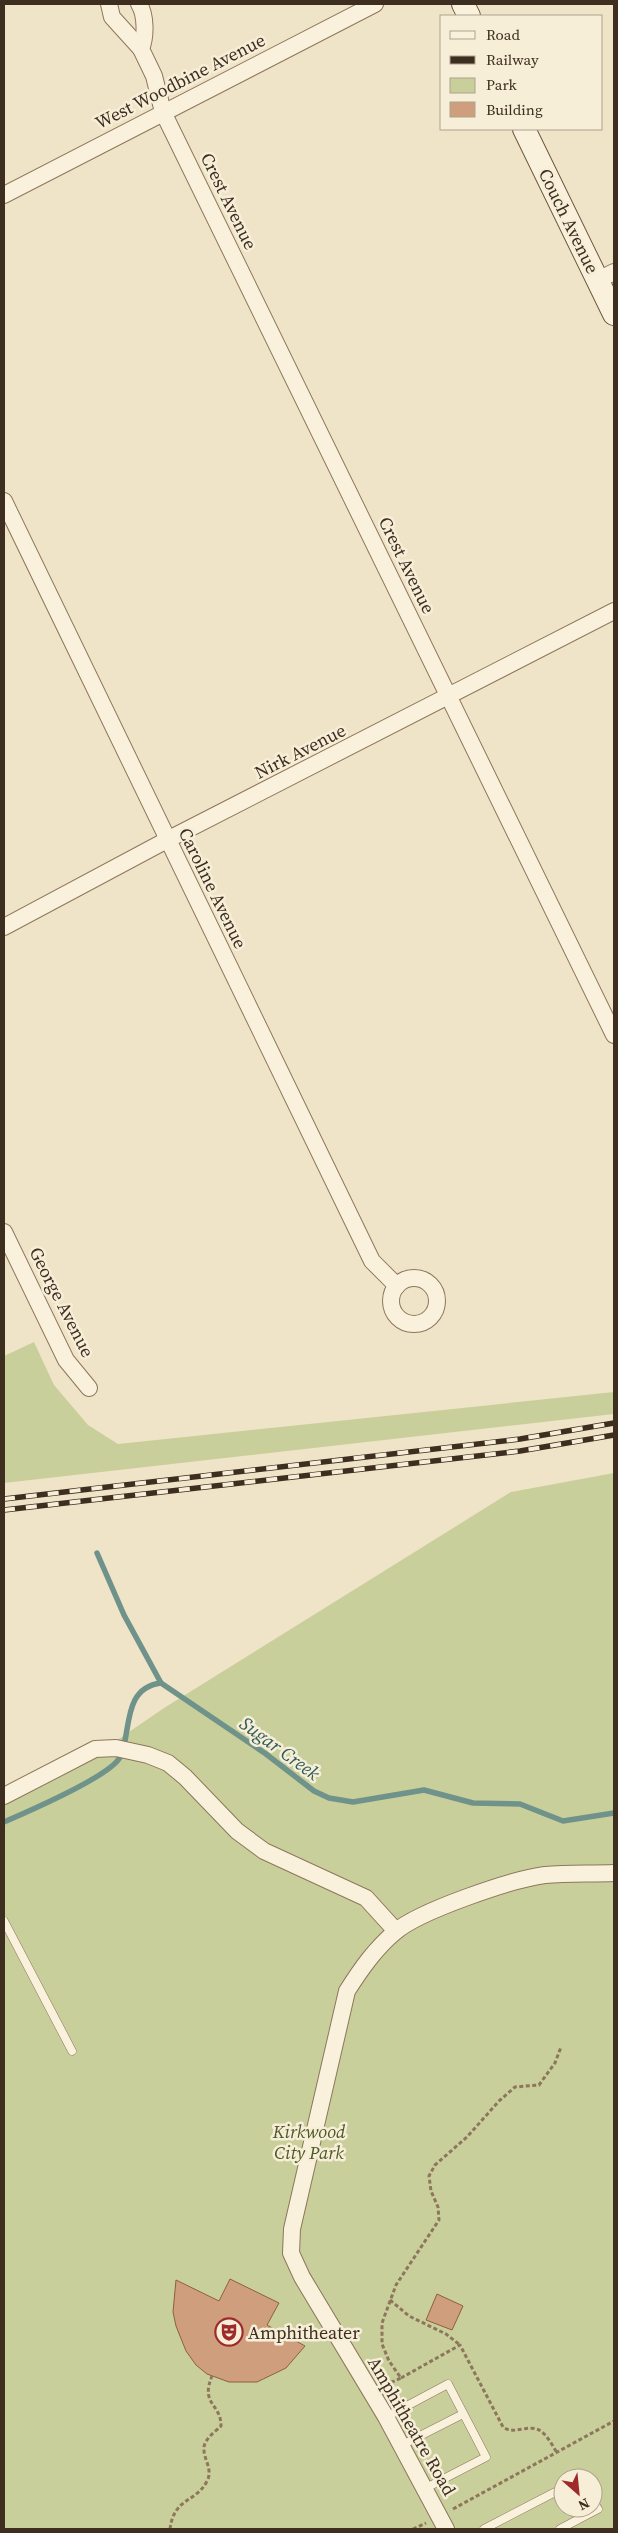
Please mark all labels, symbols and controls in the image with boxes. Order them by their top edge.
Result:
legend [440,15,603,130]
text: Road [486,24,520,45]
street label: West Woodbine Avenue [91,27,269,135]
text: Railway [486,49,539,70]
text: Park [486,74,518,95]
text: Building [486,99,543,120]
street label: Crest Avenue [195,148,263,254]
street label: Couch Avenue [533,164,605,278]
street label: Crest Avenue [373,512,441,618]
street label: Nirk Avenue [250,717,350,785]
street label: Caroline Avenue [173,823,253,953]
street label: George Avenue [24,1243,100,1361]
water label: Sugar Creek [235,1710,325,1786]
park label: Kirkwood City Park [272,2119,346,2165]
theatre icon: Amphitheater [214,2317,244,2347]
place label: Amphitheater [248,2320,360,2345]
street label: Amphitheatre Road [362,2352,462,2500]
north arrow [553,2468,603,2518]
text: N [575,2493,593,2516]

